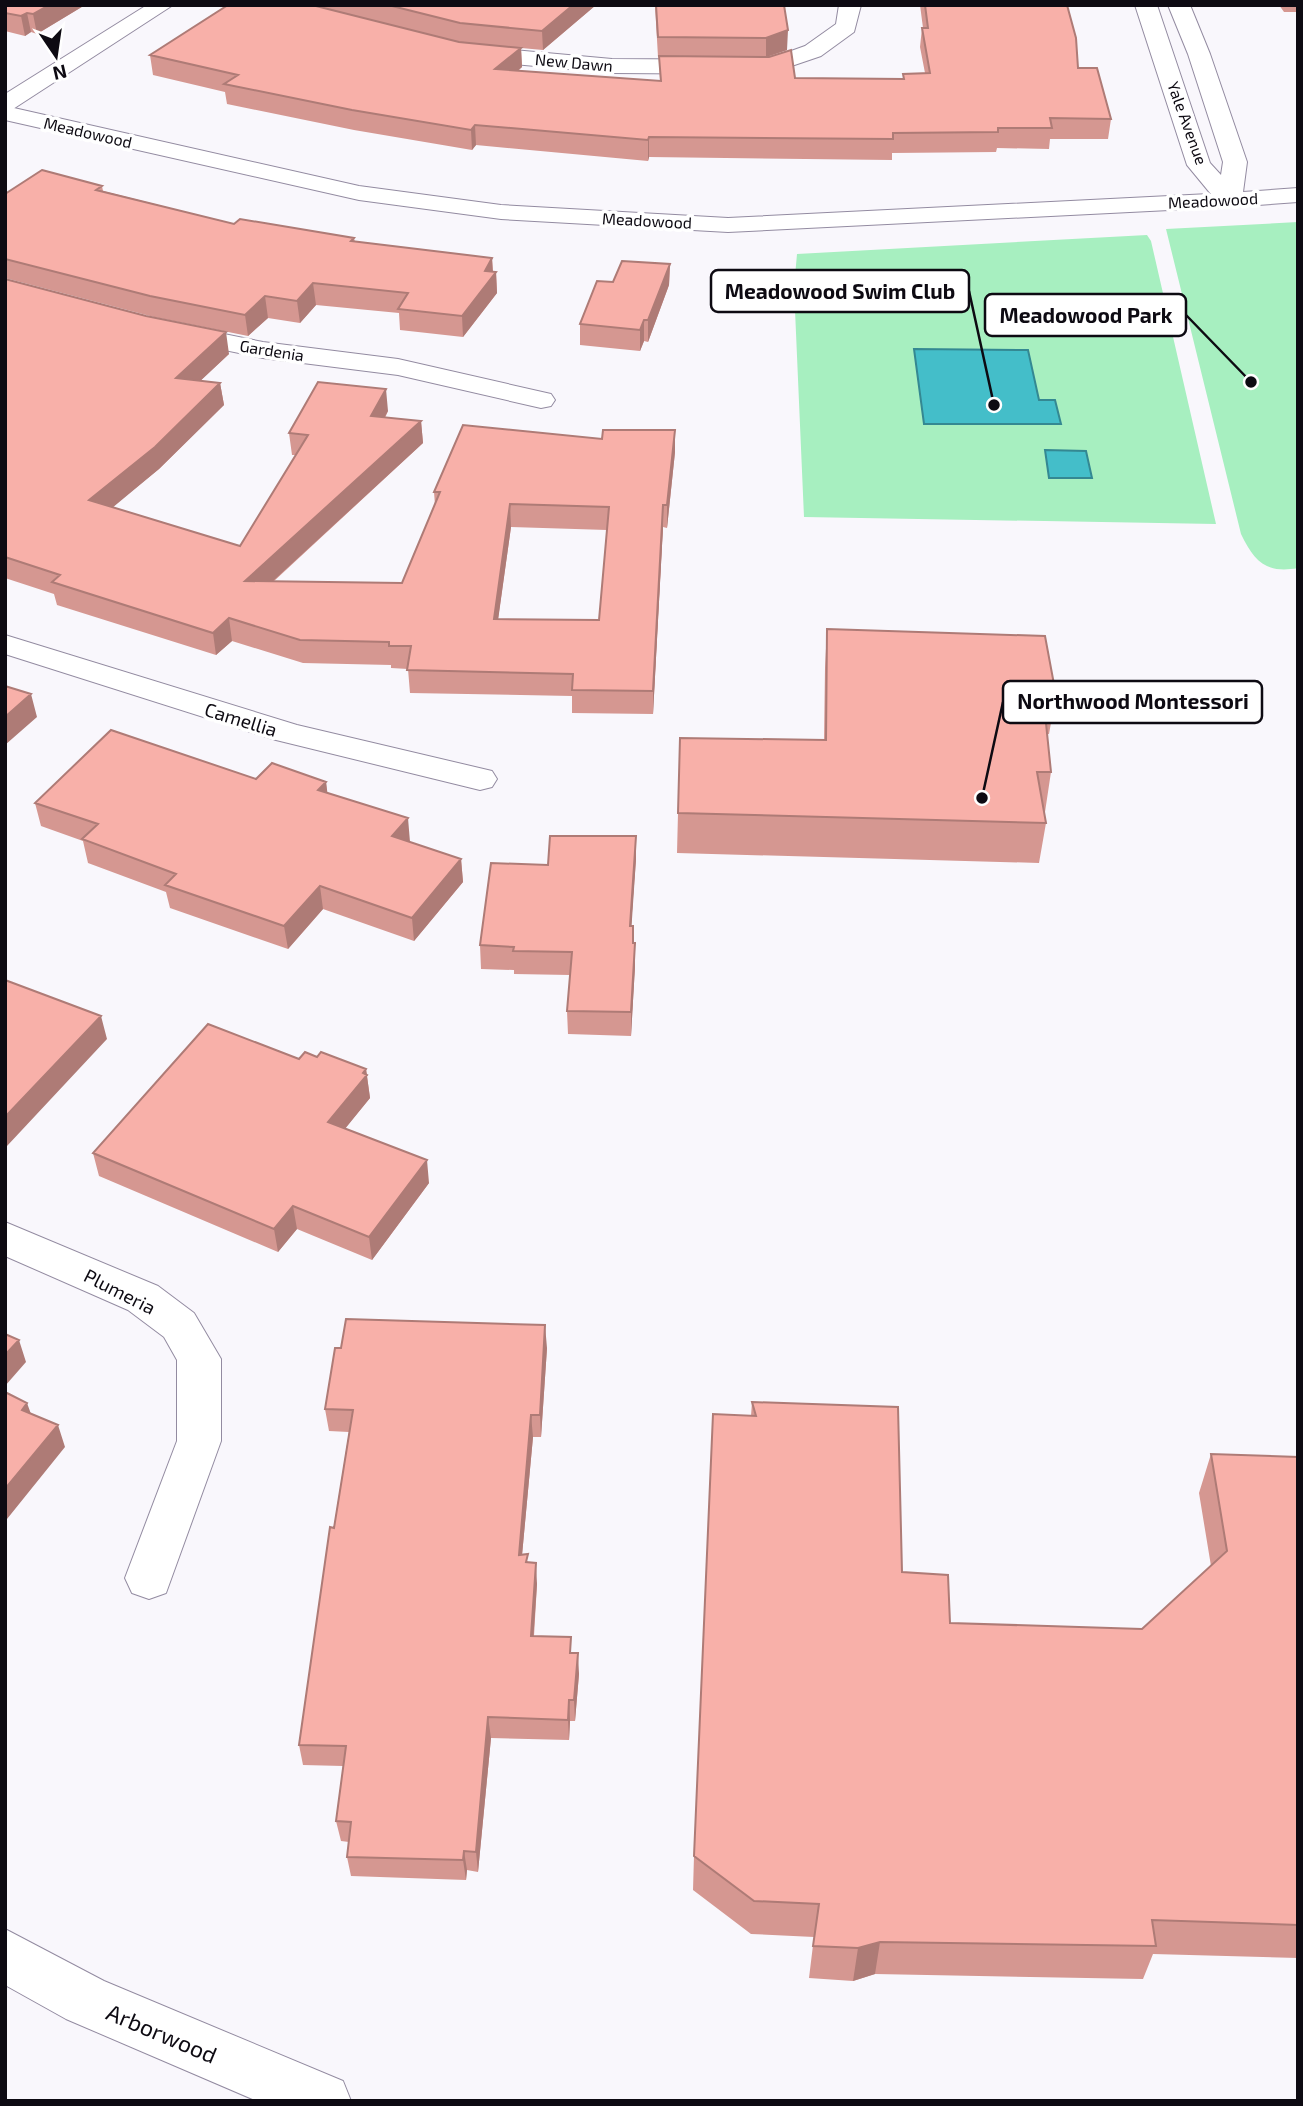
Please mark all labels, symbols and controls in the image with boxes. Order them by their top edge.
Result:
north arrow [21,21,91,91]
street label: New Dawn [534,49,614,75]
text: N [51,60,69,86]
street label: Yale Avenue [1164,79,1212,167]
street label: Meadowood [42,113,134,151]
street label: Meadowood [1168,188,1258,212]
street label: Meadowood [602,208,692,232]
callout: Meadowood Swim Club [711,270,969,312]
text: Meadowood Swim Club [725,278,955,303]
callout: Meadowood Park [985,294,1186,336]
text: Meadowood Park [999,302,1173,327]
street label: Gardenia [238,336,306,364]
callout: Northwood Montessori [1003,681,1262,723]
text: Northwood Montessori [1017,688,1249,713]
street label: Camellia [202,697,280,741]
street label: Plumeria [80,1263,160,1319]
street label: Arborwood [103,1997,221,2069]

